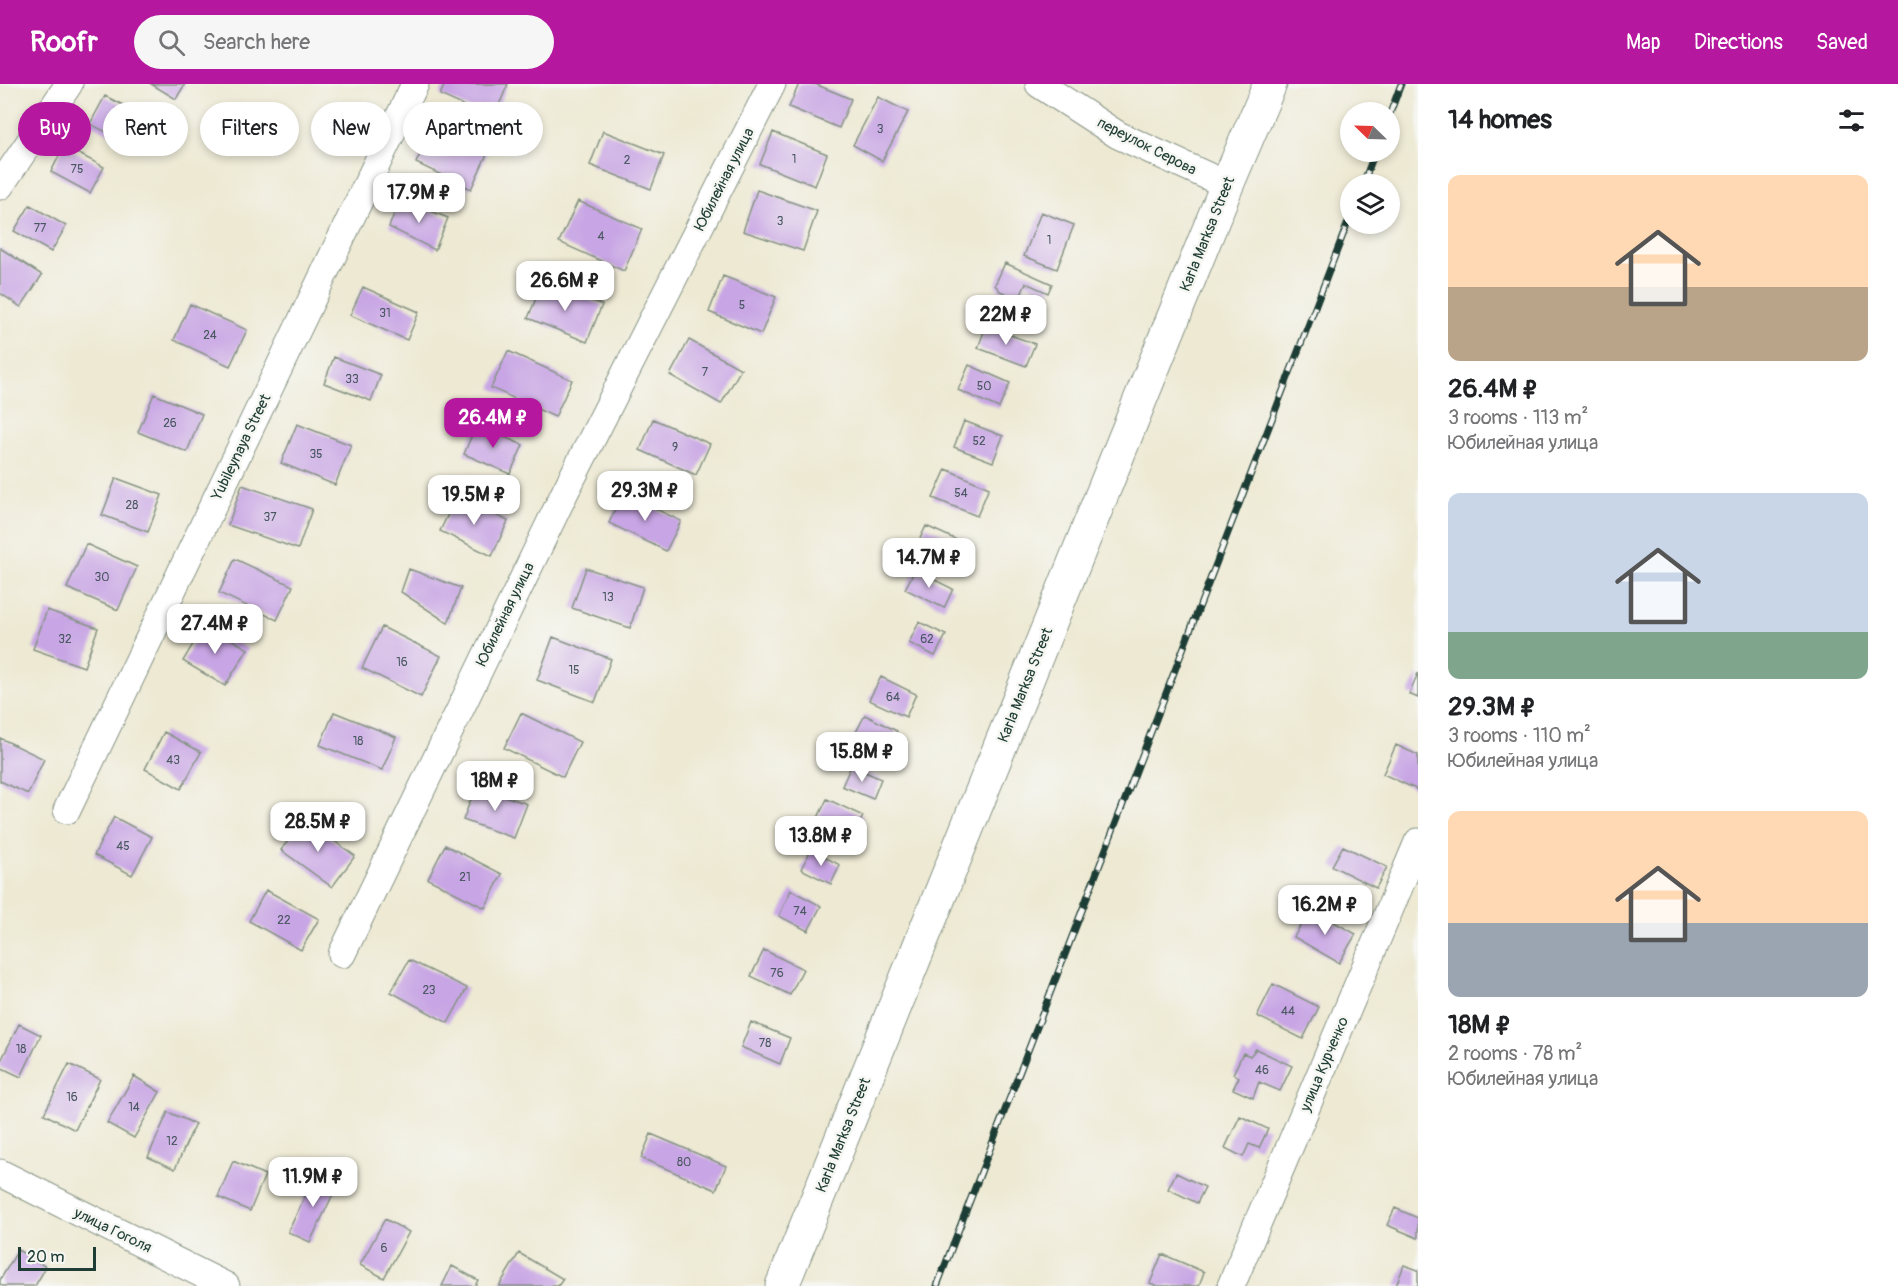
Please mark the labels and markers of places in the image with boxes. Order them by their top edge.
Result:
pin: 17.9M ₽ [364,173,474,224]
pin: 26.6M ₽ [510,261,620,312]
pin: 22M ₽ [964,295,1048,346]
pin: 26.4M ₽ [438,398,548,449]
pin: 29.3M ₽ [590,471,700,522]
pin: 19.5M ₽ [419,475,529,526]
pin: 14.7M ₽ [874,538,984,589]
pin: 27.4M ₽ [160,604,270,655]
pin: 15.8M ₽ [807,732,917,783]
pin: 18M ₽ [453,761,537,812]
pin: 28.5M ₽ [263,802,373,853]
pin: 13.8M ₽ [766,816,876,867]
pin: 16.2M ₽ [1270,885,1380,936]
pin: 11.9M ₽ [258,1157,368,1208]

